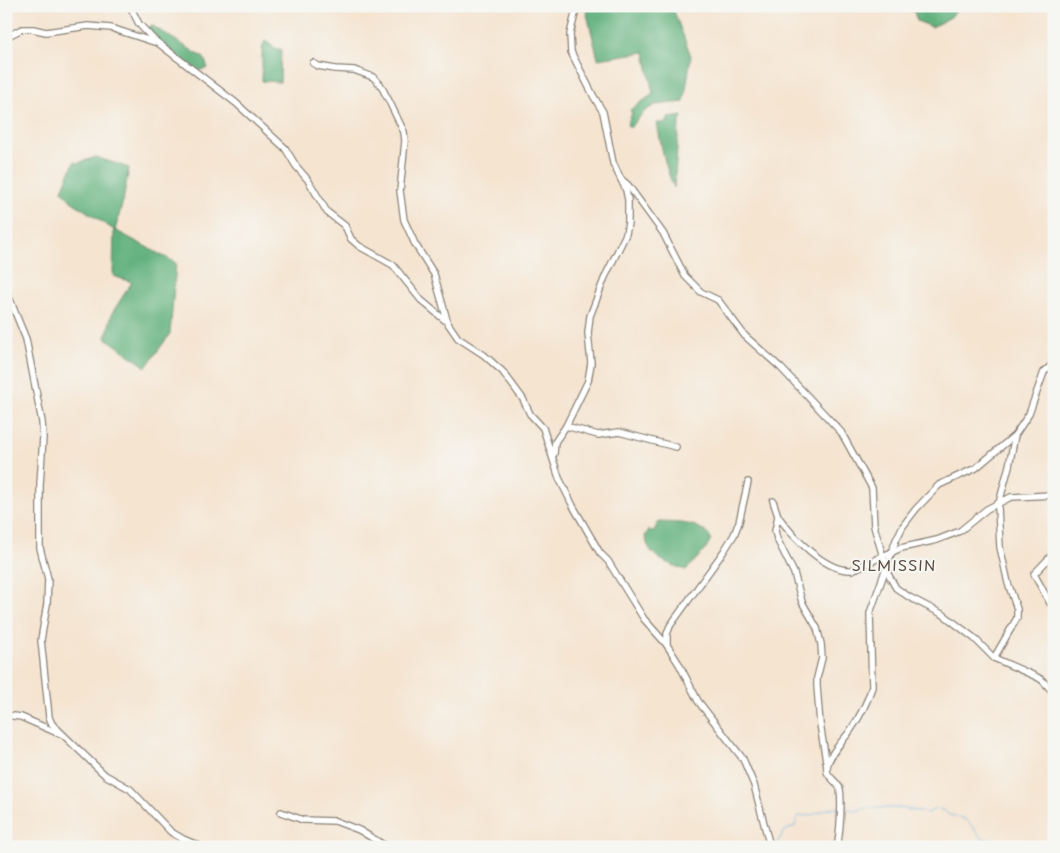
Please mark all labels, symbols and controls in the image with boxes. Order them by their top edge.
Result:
district label: SILMISSIN [851,553,937,576]

